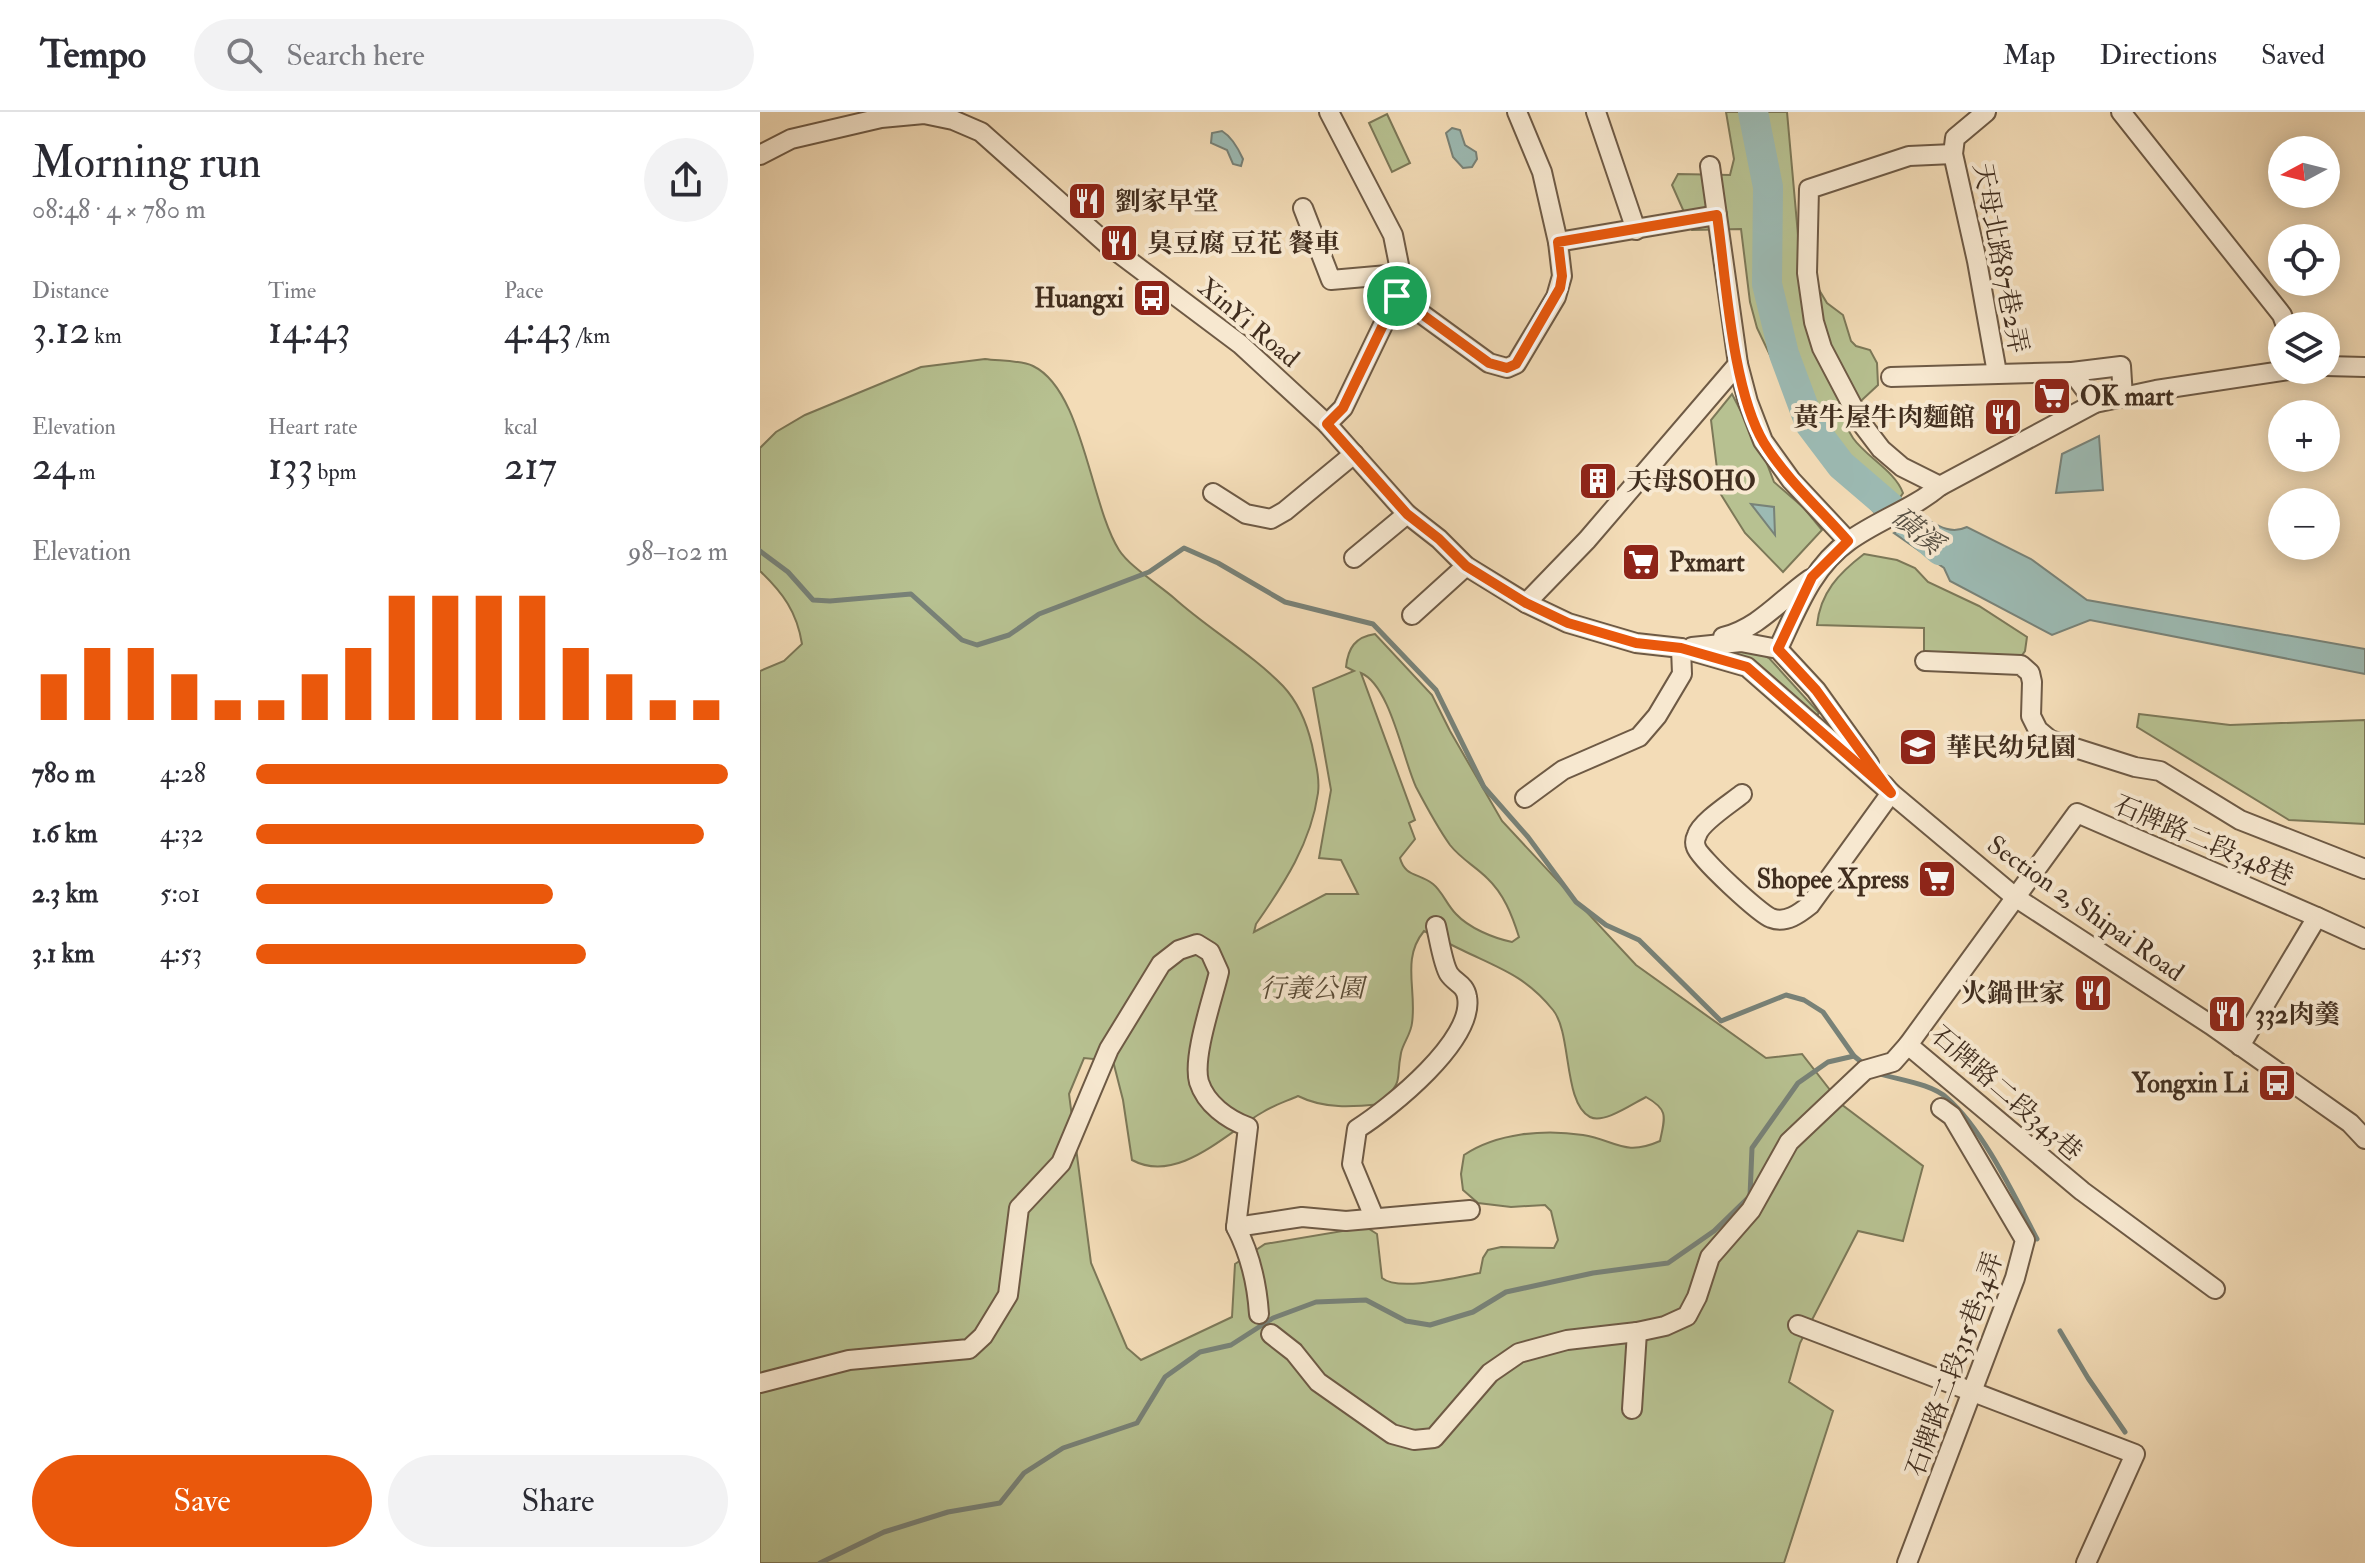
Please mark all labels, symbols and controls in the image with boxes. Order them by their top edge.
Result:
search box [194,19,754,91]
text: Tempo [40,31,146,79]
icon: search [222,33,266,77]
text: Search here [286,37,425,74]
text: Map [2003,38,2056,73]
text: Directions [2100,38,2217,73]
text: Saved [2261,38,2325,73]
text: Morning run [32,136,261,191]
north arrow [2268,136,2340,208]
map controls [2268,136,2340,560]
button: share [644,138,728,222]
street label: 天母北路87巷2弄 [1966,160,2034,356]
restaurant icon: 劉家早堂 [1066,180,1108,222]
place label: 劉家早堂 [1115,186,1219,218]
text: 08:48 · 4 × 780 m [32,194,206,226]
restaurant icon: 臭豆腐 豆花 餐車 [1098,222,1140,264]
button: locate [2268,224,2340,296]
place label: 臭豆腐 豆花 餐車 [1147,228,1340,260]
pin [1363,262,1431,330]
street label: XinYi Road [1191,271,1306,375]
icon: arrive [1375,274,1419,318]
text: Distance [32,277,109,305]
text: Time [268,277,316,305]
text: Pace [504,277,543,305]
bus stop icon: Huangxi [1131,277,1173,319]
place label: Huangxi [1034,283,1124,316]
text: 3.12 [32,305,90,356]
text: 14:43 [268,305,351,356]
text: 4:43 [504,305,572,356]
button: layers [2268,312,2340,384]
text: km [90,322,122,350]
text: /km [572,322,610,350]
supermarket icon: OK mart [2031,375,2073,417]
place label: OK mart [2080,381,2174,413]
restaurant icon: 黃牛屋牛肉麵館 [1982,396,2024,438]
button: + [2268,400,2340,472]
place label: 黃牛屋牛肉麵館 [1793,402,1975,434]
text: Elevation [32,413,116,441]
text: Heart rate [268,413,358,441]
text: kcal [504,413,538,441]
text: 24 [32,441,74,492]
text: 133 [268,441,313,492]
text: 217 [504,441,557,492]
text: m [74,458,96,486]
text: bpm [313,458,357,486]
building icon: 天母SOHO [1577,460,1619,502]
place label: 天母SOHO [1626,466,1756,498]
button: − [2268,488,2340,560]
water label: 磺溪 [1884,500,1952,564]
text: Elevation [32,536,131,568]
text: 98–102 m [628,536,728,568]
supermarket icon: Pxmart [1620,541,1662,583]
place label: Pxmart [1669,547,1745,579]
school or university icon: 華民幼兒園 [1897,726,1939,768]
place label: 華民幼兒園 [1946,732,2076,764]
text: 780 m [32,758,95,790]
text: 4:28 [160,758,206,790]
street label: 石牌路二段348巷 [2109,789,2298,893]
text: 1.6 km [32,818,97,850]
text: 4:32 [160,818,204,850]
street label: Section 2, Shipai Road [1980,829,2190,990]
supermarket icon: Shopee Xpress [1916,858,1958,900]
place label: Shopee Xpress [1757,864,1909,897]
text: 2.3 km [32,878,98,910]
text: 5:01 [160,878,200,910]
text: 3.1 km [32,938,94,970]
text: 4:53 [160,938,202,970]
restaurant icon: 火鍋世家 [2072,972,2114,1014]
park label: 行義公園 [1260,973,1368,1005]
place label: 火鍋世家 [1961,978,2065,1010]
restaurant icon: 332肉羹 [2206,993,2248,1035]
place label: 332肉羹 [2255,999,2340,1031]
street label: 石牌路二段343巷 [1924,1019,2089,1168]
bus stop icon: Yongxin Li [2256,1062,2298,1104]
place label: Yongxin Li [2131,1068,2249,1101]
street label: 石牌路二段315巷34弄 [1899,1248,2010,1481]
button: Save [32,1455,372,1547]
button: Share [388,1455,728,1547]

